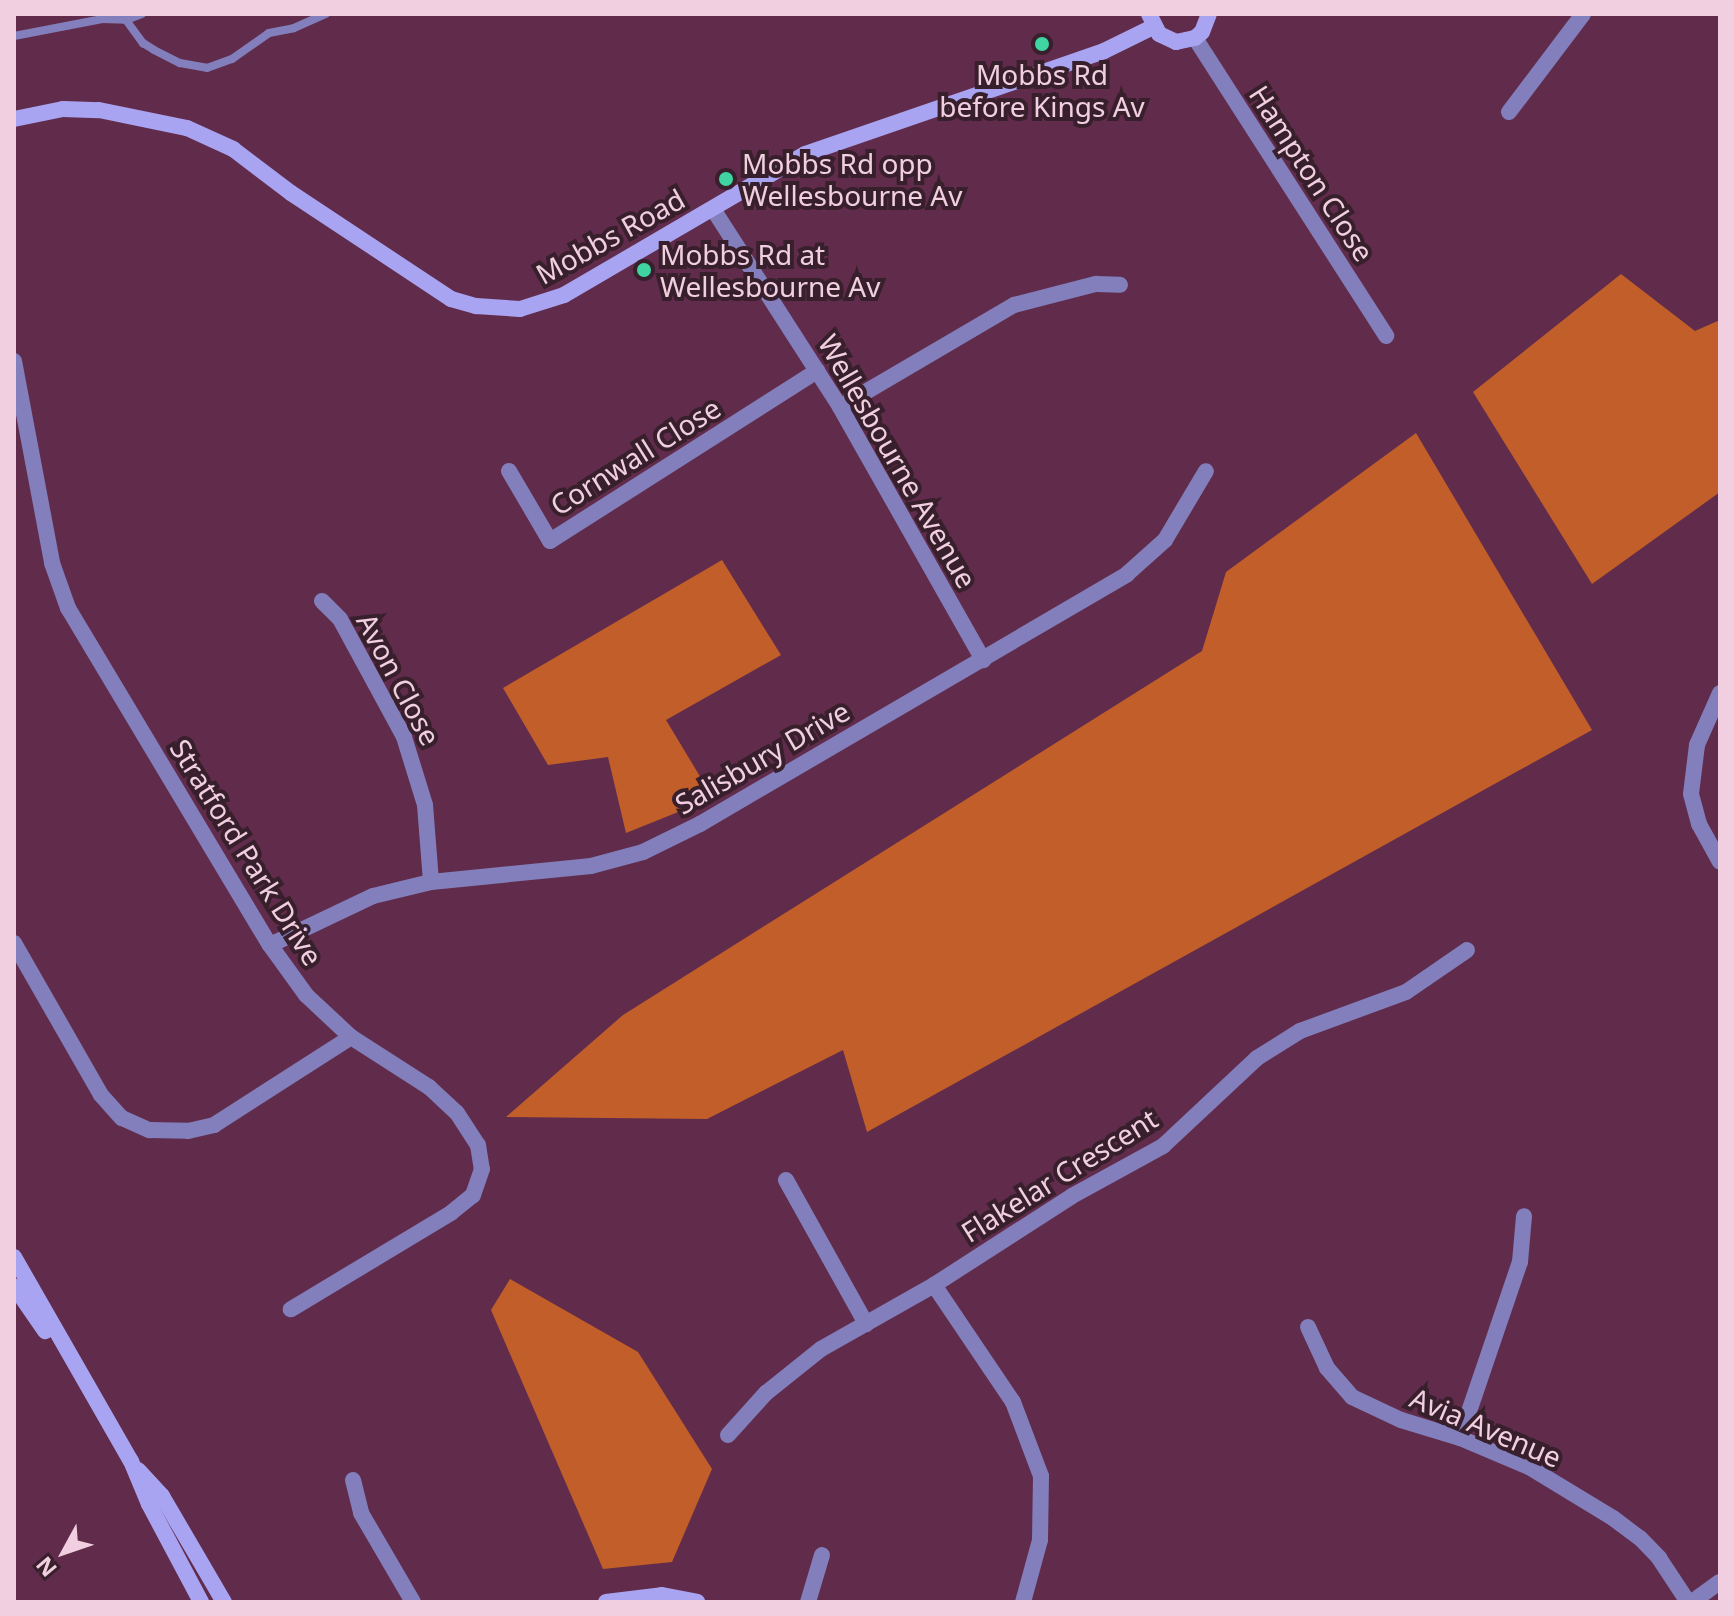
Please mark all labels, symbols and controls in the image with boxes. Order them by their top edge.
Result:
marker: Mobbs Rd before Kings Av [1033,35,1051,53]
place label: Mobbs Rd before Kings Av [939,57,1145,123]
street label: Hampton Close [1243,79,1381,267]
place label: Mobbs Rd opp Wellesbourne Av [742,146,962,212]
marker: Mobbs Rd opp Wellesbourne Av [717,170,735,188]
street label: Mobbs Road [530,181,690,291]
place label: Mobbs Rd at Wellesbourne Av [660,237,880,303]
marker: Mobbs Rd at Wellesbourne Av [635,261,653,279]
street label: Wellesbourne Avenue [812,328,984,594]
street label: Cornwall Close [544,390,726,522]
street label: Avon Close [350,607,448,751]
street label: Salisbury Drive [669,693,855,821]
street label: Stratford Park Drive [164,733,330,971]
street label: Flakelar Crescent [955,1101,1163,1249]
street label: Avia Avenue [1406,1380,1566,1474]
north arrow [24,1512,104,1592]
text: N [28,1551,63,1584]

